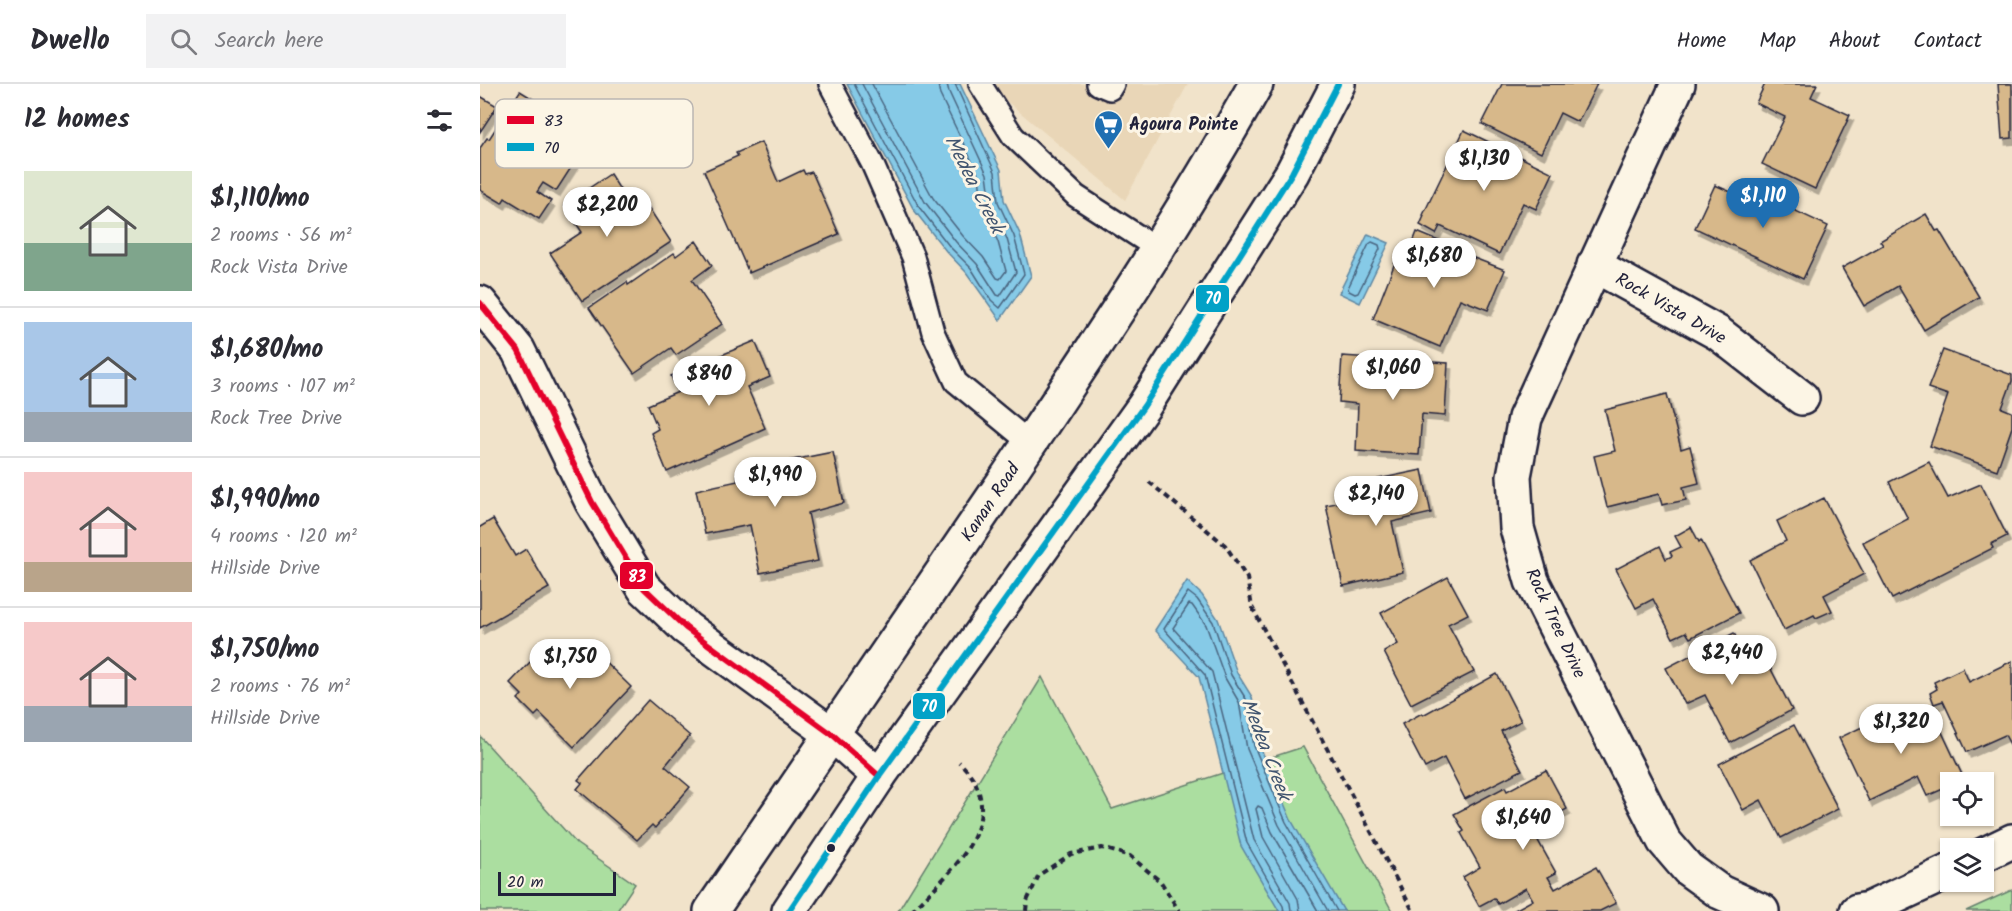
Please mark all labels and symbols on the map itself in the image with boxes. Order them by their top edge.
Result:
legend [495,99,693,168]
supermarket icon: Agoura Pointe [1092,108,1124,150]
text: 83 [544,109,563,134]
place label: Agoura Pointe [1129,111,1238,140]
water label: Medea Creek [935,130,1013,242]
text: 70 [544,136,559,161]
pin: $1,130 [1435,141,1533,192]
pin: $1,110 [1714,178,1812,229]
pin: $2,200 [558,187,656,238]
pin: $1,680 [1385,238,1483,289]
street label: Rock Vista Drive [1609,266,1731,353]
line badge: 70 [1195,284,1230,313]
text: 70 [1205,287,1222,312]
pin: $1,060 [1344,350,1442,401]
pin: $840 [673,356,745,407]
pin: $1,990 [726,457,824,508]
street label: Kanan Road [954,457,1029,548]
pin: $2,140 [1327,476,1425,527]
line badge: 83 [619,561,654,590]
street label: Rock Tree Drive [1516,564,1593,684]
text: 83 [628,565,646,590]
pin: $2,440 [1683,635,1781,686]
pin: $1,750 [521,639,619,690]
line badge: 70 [912,692,946,720]
water label: Medea Creek [1231,694,1300,808]
text: 70 [921,695,938,720]
pin: $1,320 [1852,704,1950,755]
pin: $1,640 [1474,800,1572,851]
unlabelled marker [825,842,837,854]
scale bar [498,869,616,896]

